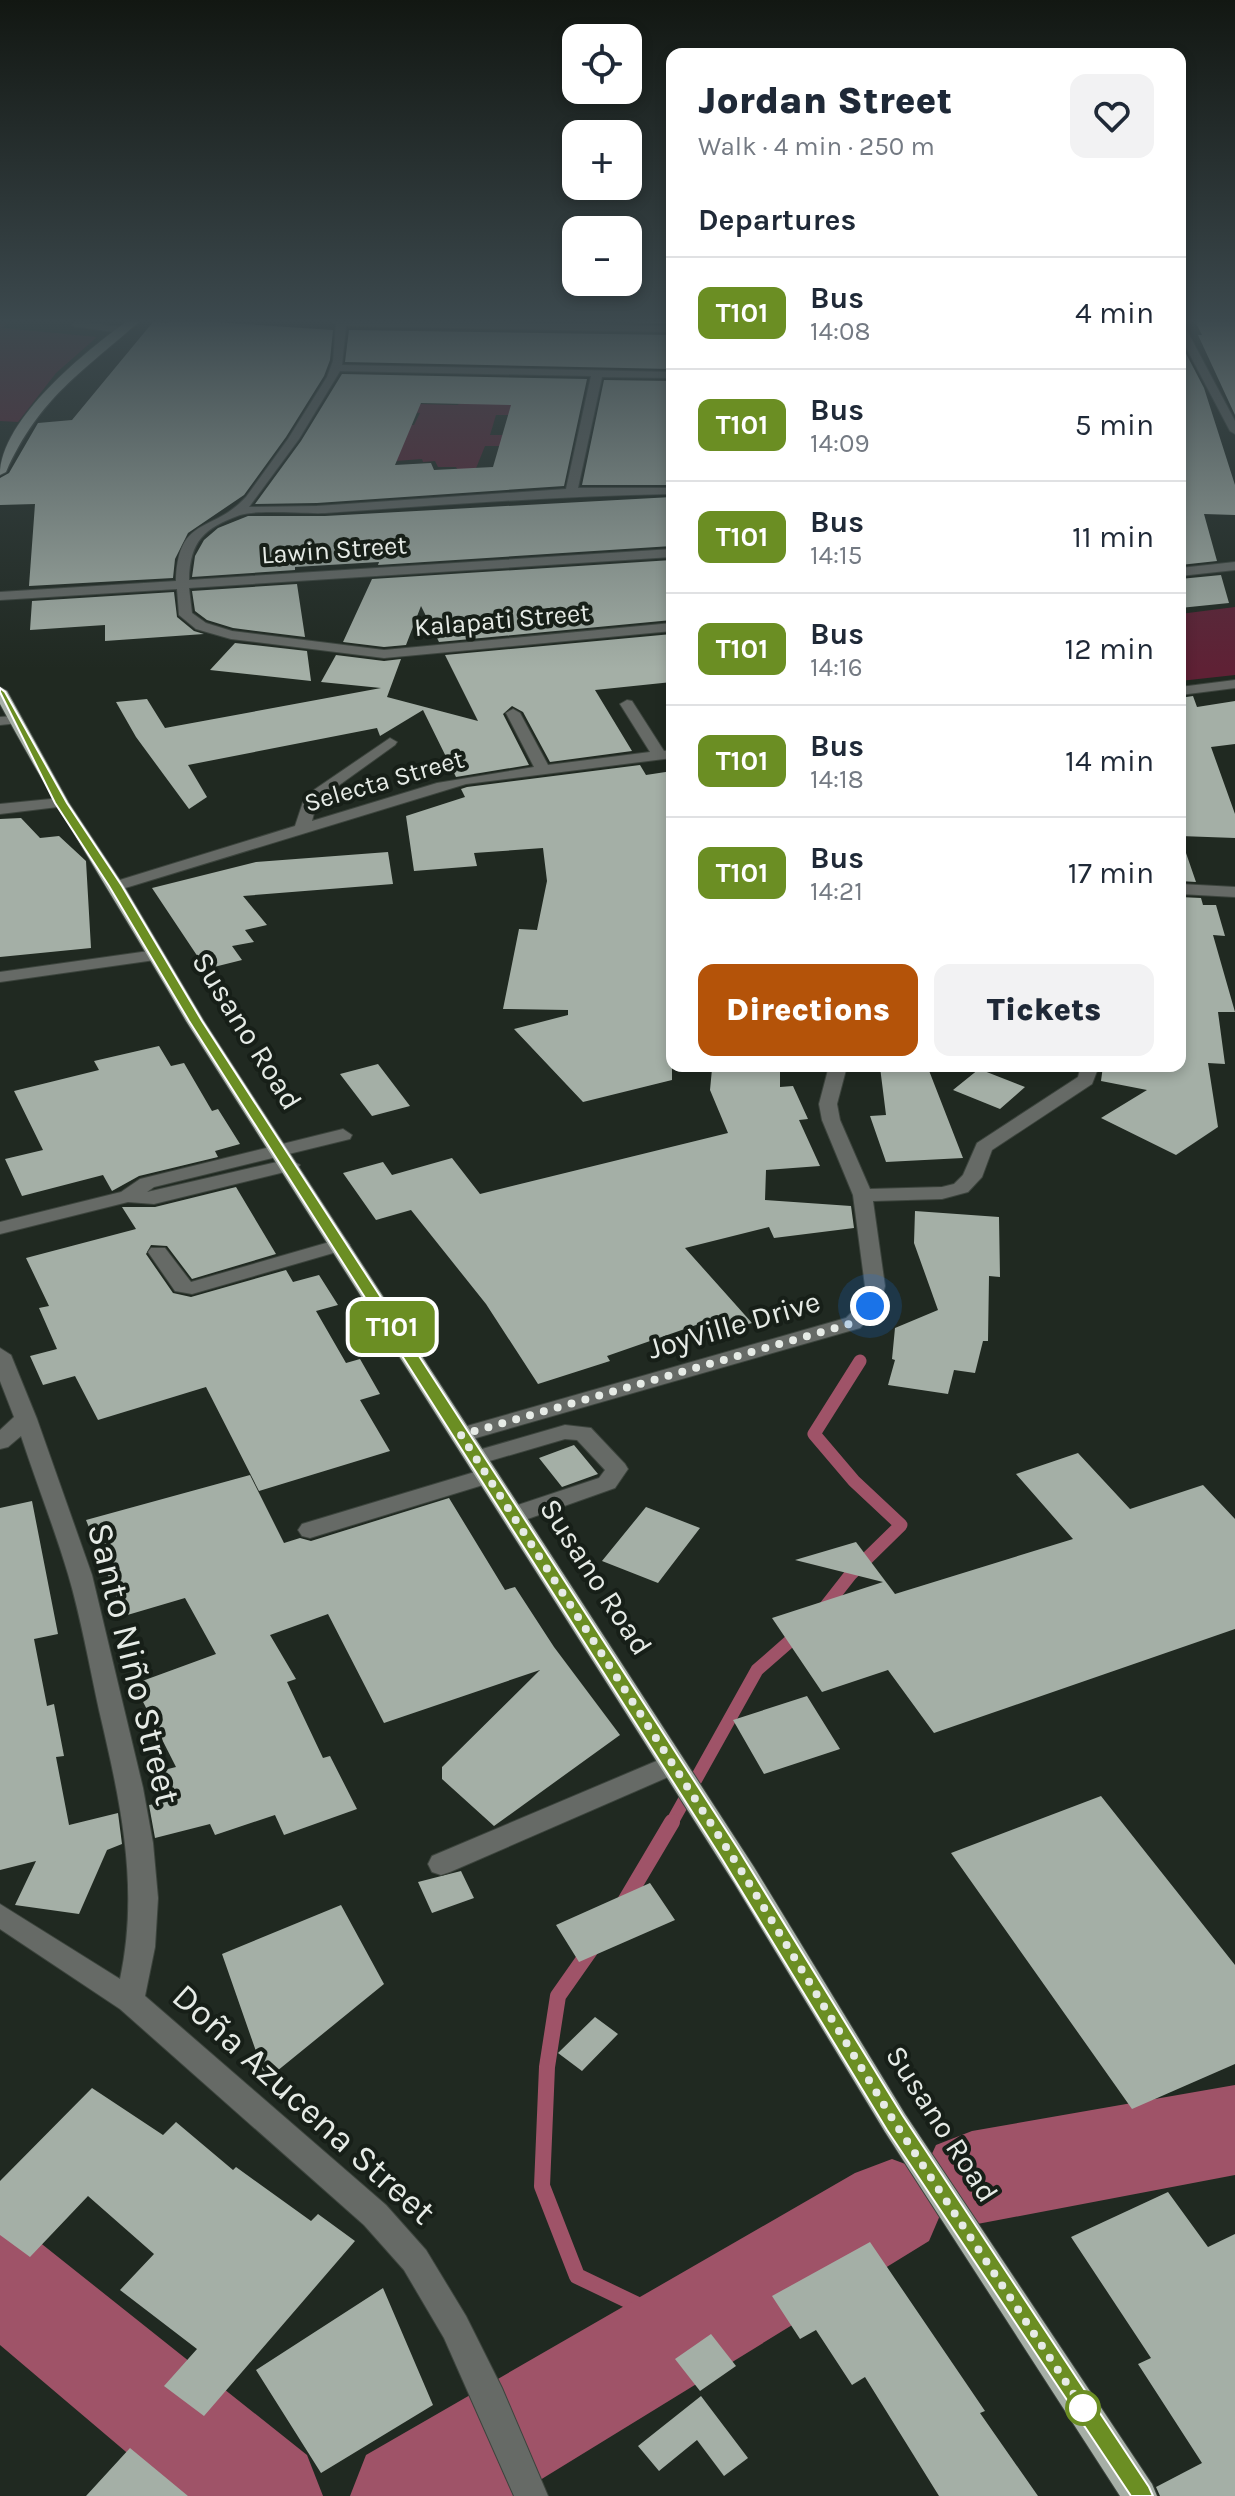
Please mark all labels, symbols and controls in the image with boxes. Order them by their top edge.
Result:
map controls [562,24,642,296]
button: locate [562,24,642,104]
button: heart [1070,74,1154,158]
text: Jordan Street [698,78,952,123]
button: + [562,120,642,200]
text: Walk · 4 min · 250 m [698,131,935,162]
text: Departures [698,202,856,238]
button: − [562,216,642,296]
text: Bus [810,280,864,316]
text: 4 min [1075,295,1154,331]
text: T101 [716,296,768,329]
text: 14:08 [810,316,871,347]
text: Bus [810,392,864,428]
text: 5 min [1075,407,1154,443]
text: T101 [716,408,768,441]
text: 14:09 [810,428,870,459]
text: Bus [810,504,864,540]
text: 11 min [1072,519,1154,555]
text: T101 [716,520,768,553]
street label: Lawin Street [260,529,408,571]
text: 14:15 [810,540,862,571]
street label: Kalapati Street [413,597,591,643]
text: Bus [810,616,864,652]
text: 12 min [1064,631,1154,667]
text: T101 [716,632,768,665]
text: 14:16 [810,652,863,683]
text: Bus [810,728,864,764]
street label: Selecta Street [301,743,468,819]
text: 14 min [1065,743,1154,779]
text: T101 [716,744,768,777]
text: 14:18 [810,764,864,795]
text: Bus [810,840,864,876]
text: 17 min [1068,855,1154,891]
text: T101 [716,856,768,889]
text: 14:21 [810,876,863,907]
street label: Susano Road [184,945,310,1117]
button: Directions [698,964,918,1056]
button: Tickets [934,964,1154,1056]
street label: JoyVille Drive [644,1283,824,1367]
your location [850,1286,890,1326]
line badge: T101 [336,1301,448,1353]
text: T101 [366,1310,418,1343]
street label: Susano Road [532,1492,660,1662]
street label: Santo Niño Street [79,1519,189,1809]
street label: Doña Azucena Street [164,1975,444,2233]
street label: Susano Road [878,2039,1006,2209]
unlabelled marker [1066,2391,1100,2425]

